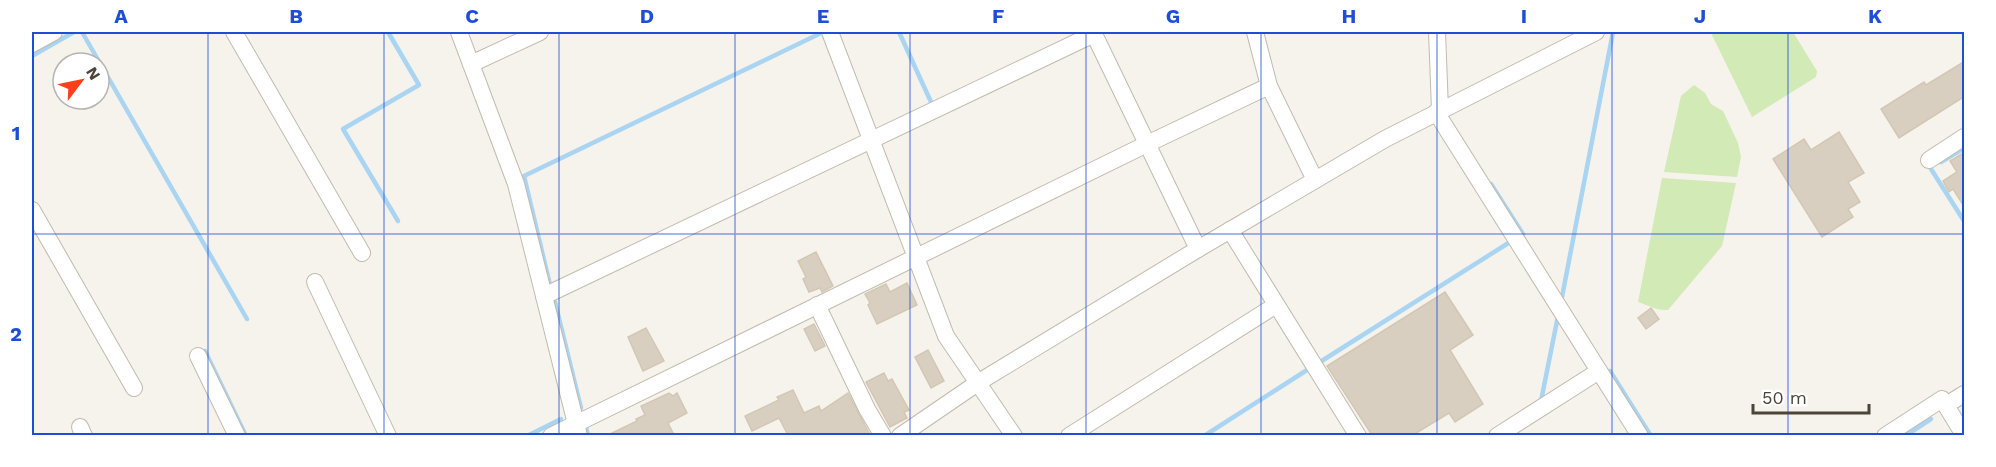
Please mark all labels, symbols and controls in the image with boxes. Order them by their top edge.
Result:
text: A [114,4,128,28]
text: B [289,4,303,28]
text: C [465,4,479,28]
text: D [640,4,654,28]
text: E [817,4,829,28]
text: F [992,4,1004,28]
text: G [1166,4,1180,28]
text: H [1342,4,1356,28]
text: I [1521,4,1527,28]
text: J [1694,4,1706,28]
text: K [1868,4,1882,28]
north arrow [51,51,111,111]
text: N [82,63,104,83]
text: 1 [12,121,20,145]
text: 2 [10,322,22,346]
scale bar [1753,377,1868,415]
text: 50 m [1762,387,1807,408]

